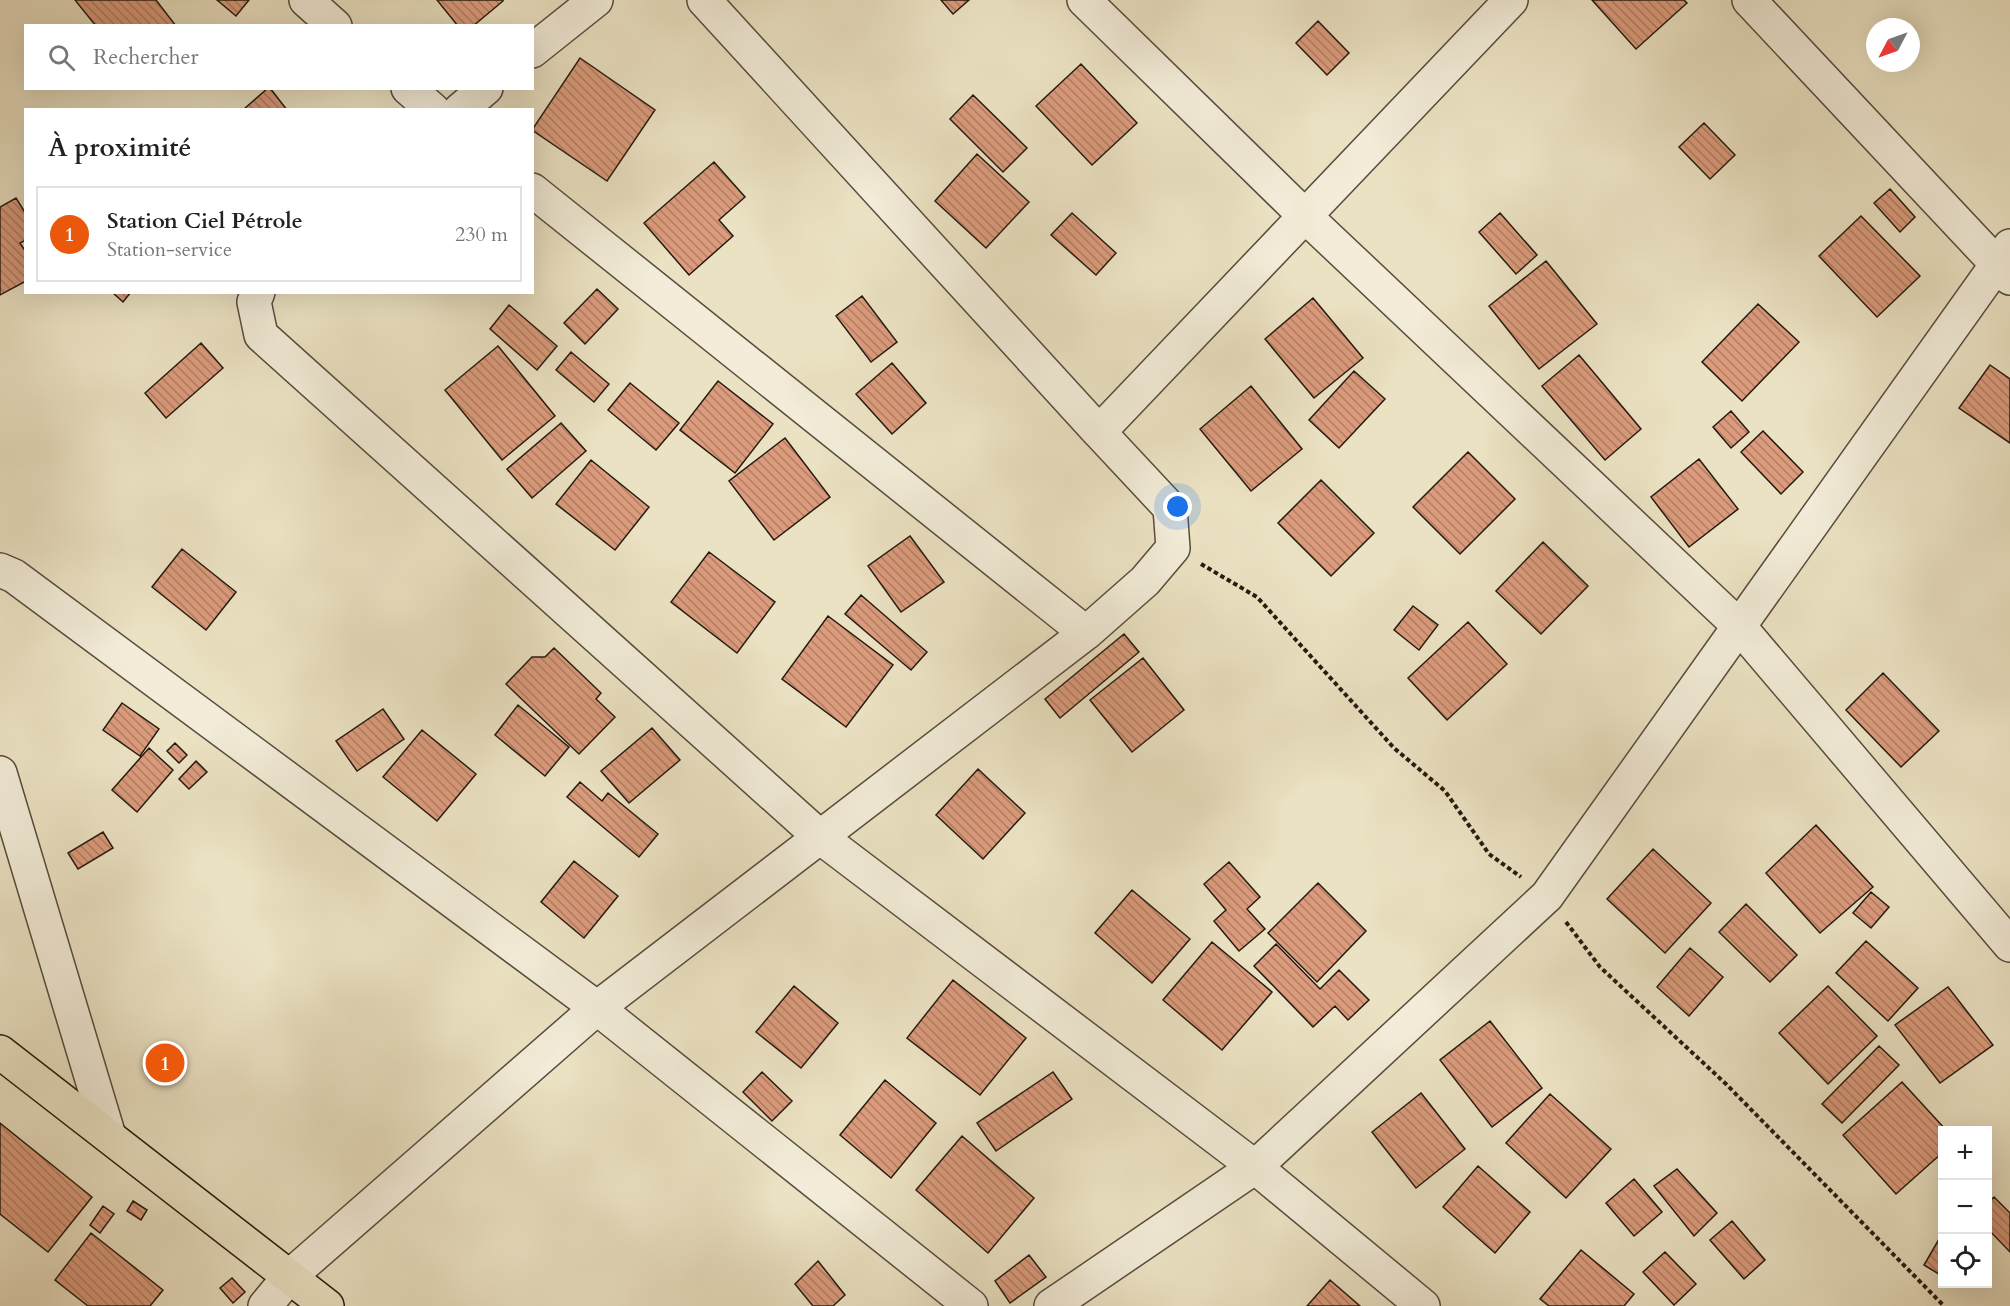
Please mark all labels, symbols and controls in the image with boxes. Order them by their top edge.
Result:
north arrow [1866,18,1920,72]
search box [24,24,534,90]
icon: search [45,41,78,74]
text: Rechercher [93,42,198,72]
text: À proximité [48,130,191,165]
text: Station Ciel Pétrole [107,206,303,236]
text: 1 [64,221,75,248]
text: 230 m [455,221,508,248]
text: Station-service [107,236,232,263]
your location [1163,492,1192,521]
pin: 1 [146,1040,184,1086]
map controls [1938,1126,1992,1288]
button: + [1938,1126,1992,1180]
button: − [1938,1180,1992,1234]
button: locate [1938,1234,1992,1288]

